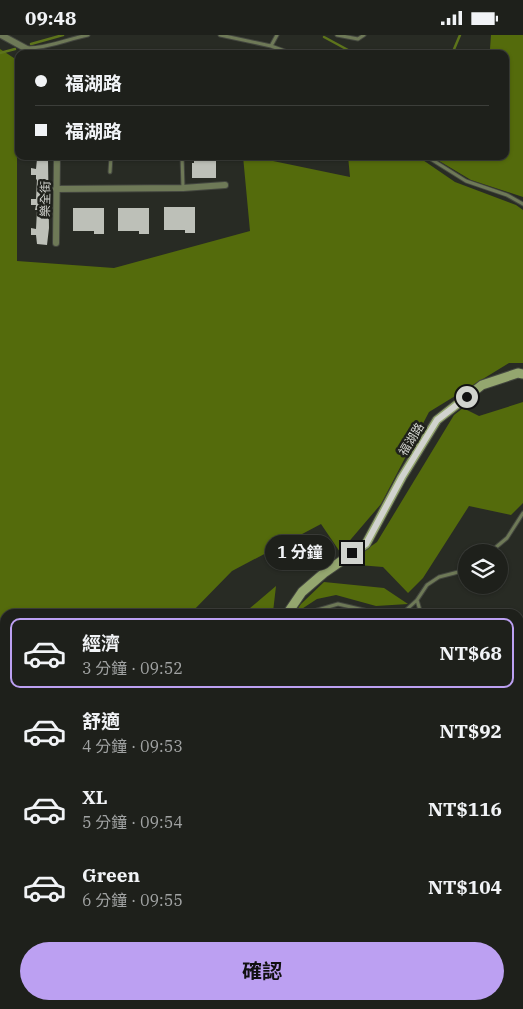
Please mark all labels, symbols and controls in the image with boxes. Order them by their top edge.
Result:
text: 09:48 [25,6,76,30]
text: 福湖路 [65,71,122,95]
text: 福湖路 [65,119,122,143]
street label: 樂全街 [37,181,53,217]
route start [456,386,478,408]
street label: 福湖路 [395,420,427,458]
callout: 1 分鐘 [264,535,334,571]
text: 1 分鐘 [277,542,323,562]
route end [341,542,363,564]
map controls [458,544,508,594]
button: layers [458,544,508,594]
icon: car [22,631,67,676]
text: 經濟 [82,631,120,655]
text: NT$68 [439,641,502,665]
text: 3 分鐘 · 09:52 [82,658,183,678]
icon: car [22,709,67,754]
text: 舒適 [82,709,120,733]
text: NT$92 [439,719,502,743]
text: 4 分鐘 · 09:53 [82,736,183,756]
text: XL [82,785,108,809]
icon: car [22,787,67,832]
text: NT$116 [428,797,502,821]
text: 5 分鐘 · 09:54 [82,812,183,832]
text: Green [82,863,140,887]
icon: car [22,865,67,910]
text: NT$104 [428,875,502,899]
text: 6 分鐘 · 09:55 [82,890,183,910]
button: 確認 [20,942,504,1000]

